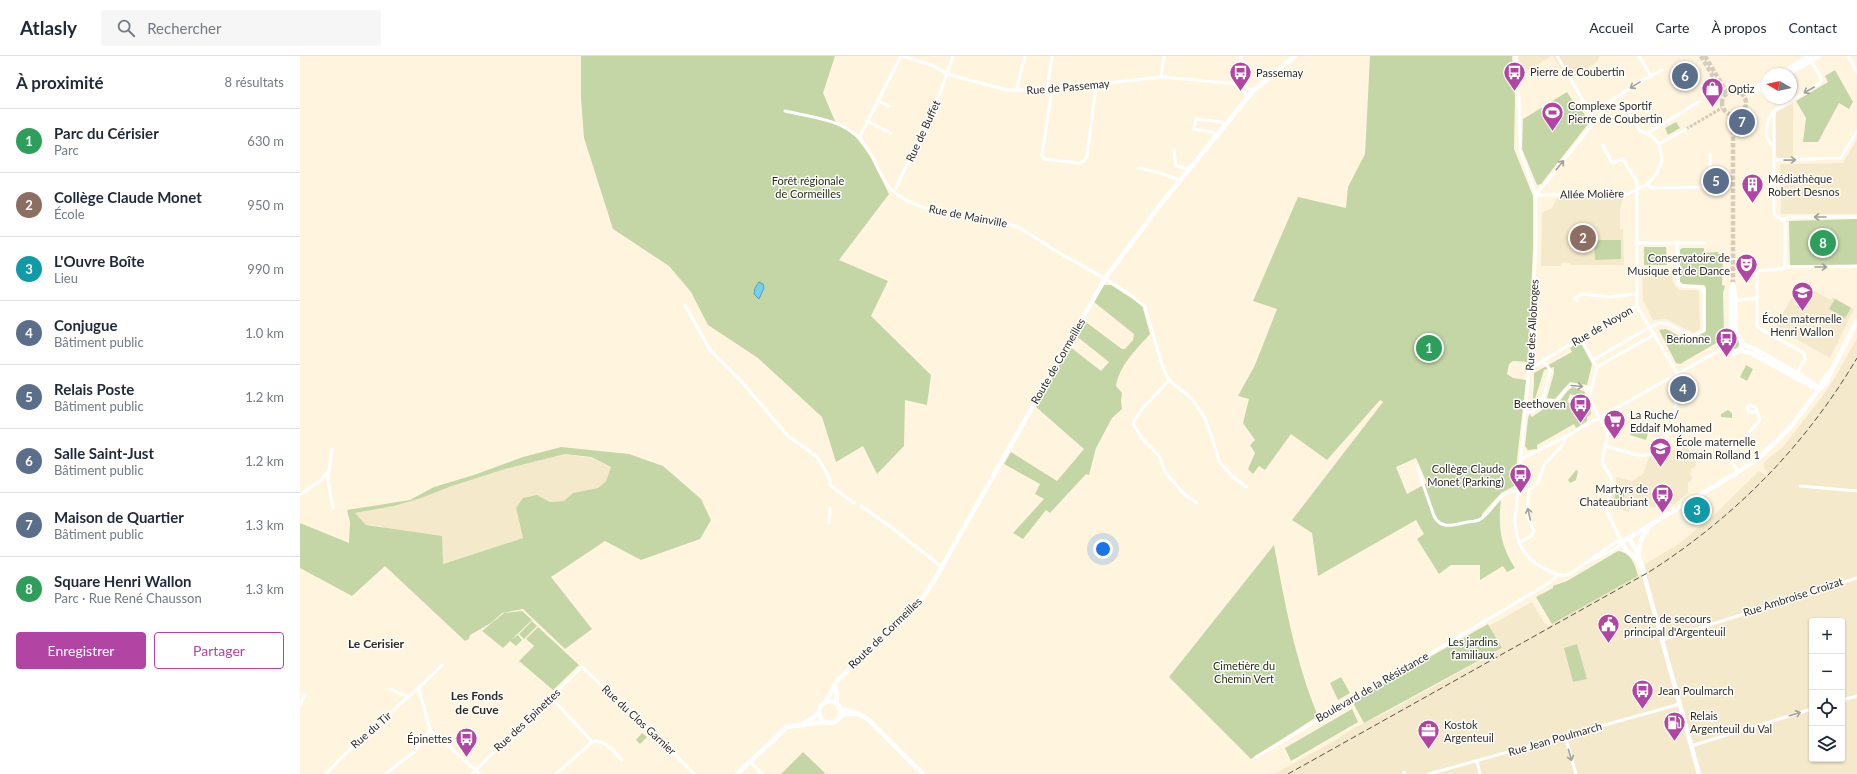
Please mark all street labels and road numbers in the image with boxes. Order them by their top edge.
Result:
street label: Rue de Passemay [1026,76,1110,97]
street label: Rue de Buffet [903,98,942,164]
street label: Allée Molière [1560,186,1624,201]
street label: Rue de Mainville [928,202,1009,230]
street label: Rue des Allobroges [1523,279,1540,371]
street label: Rue de Noyon [1569,303,1635,348]
street label: Route de Cormeilles [1028,315,1088,406]
street label: Rue Ambroise Croizat [1741,574,1844,619]
street label: Route de Cormeilles [845,594,924,671]
street label: Boulevard de la Résistance [1313,649,1431,724]
street label: Rue du Clos Garnier [600,682,679,757]
street label: Rue des Epinettes [491,685,563,754]
street label: Rue du Tir [348,709,394,751]
street label: Rue Jean Poulmarch [1507,719,1603,758]

